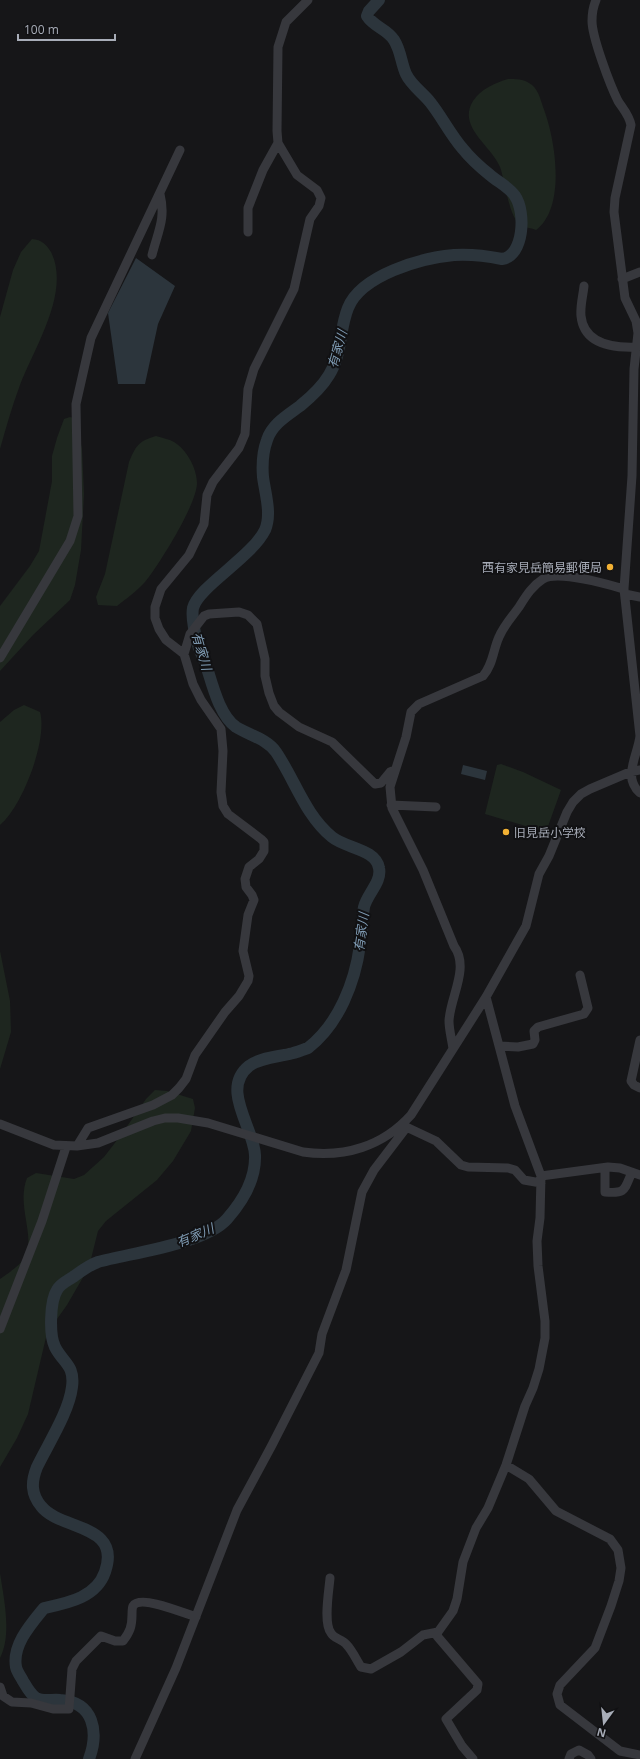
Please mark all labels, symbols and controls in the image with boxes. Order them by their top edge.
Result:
scale bar [18,16,115,42]
text: 100 m [24,21,59,38]
water label: 有家川 [323,326,352,370]
place label: 西有家見岳簡易郵便局 [482,559,602,576]
marker: 西有家見岳簡易郵便局 [605,562,615,572]
water label: 有家川 [188,630,217,674]
place label: 旧見岳小学校 [514,824,586,841]
marker: 旧見岳小学校 [501,827,511,837]
water label: 有家川 [349,909,373,953]
water label: 有家川 [174,1218,218,1251]
north arrow [584,1703,624,1743]
text: N [595,1725,608,1742]

